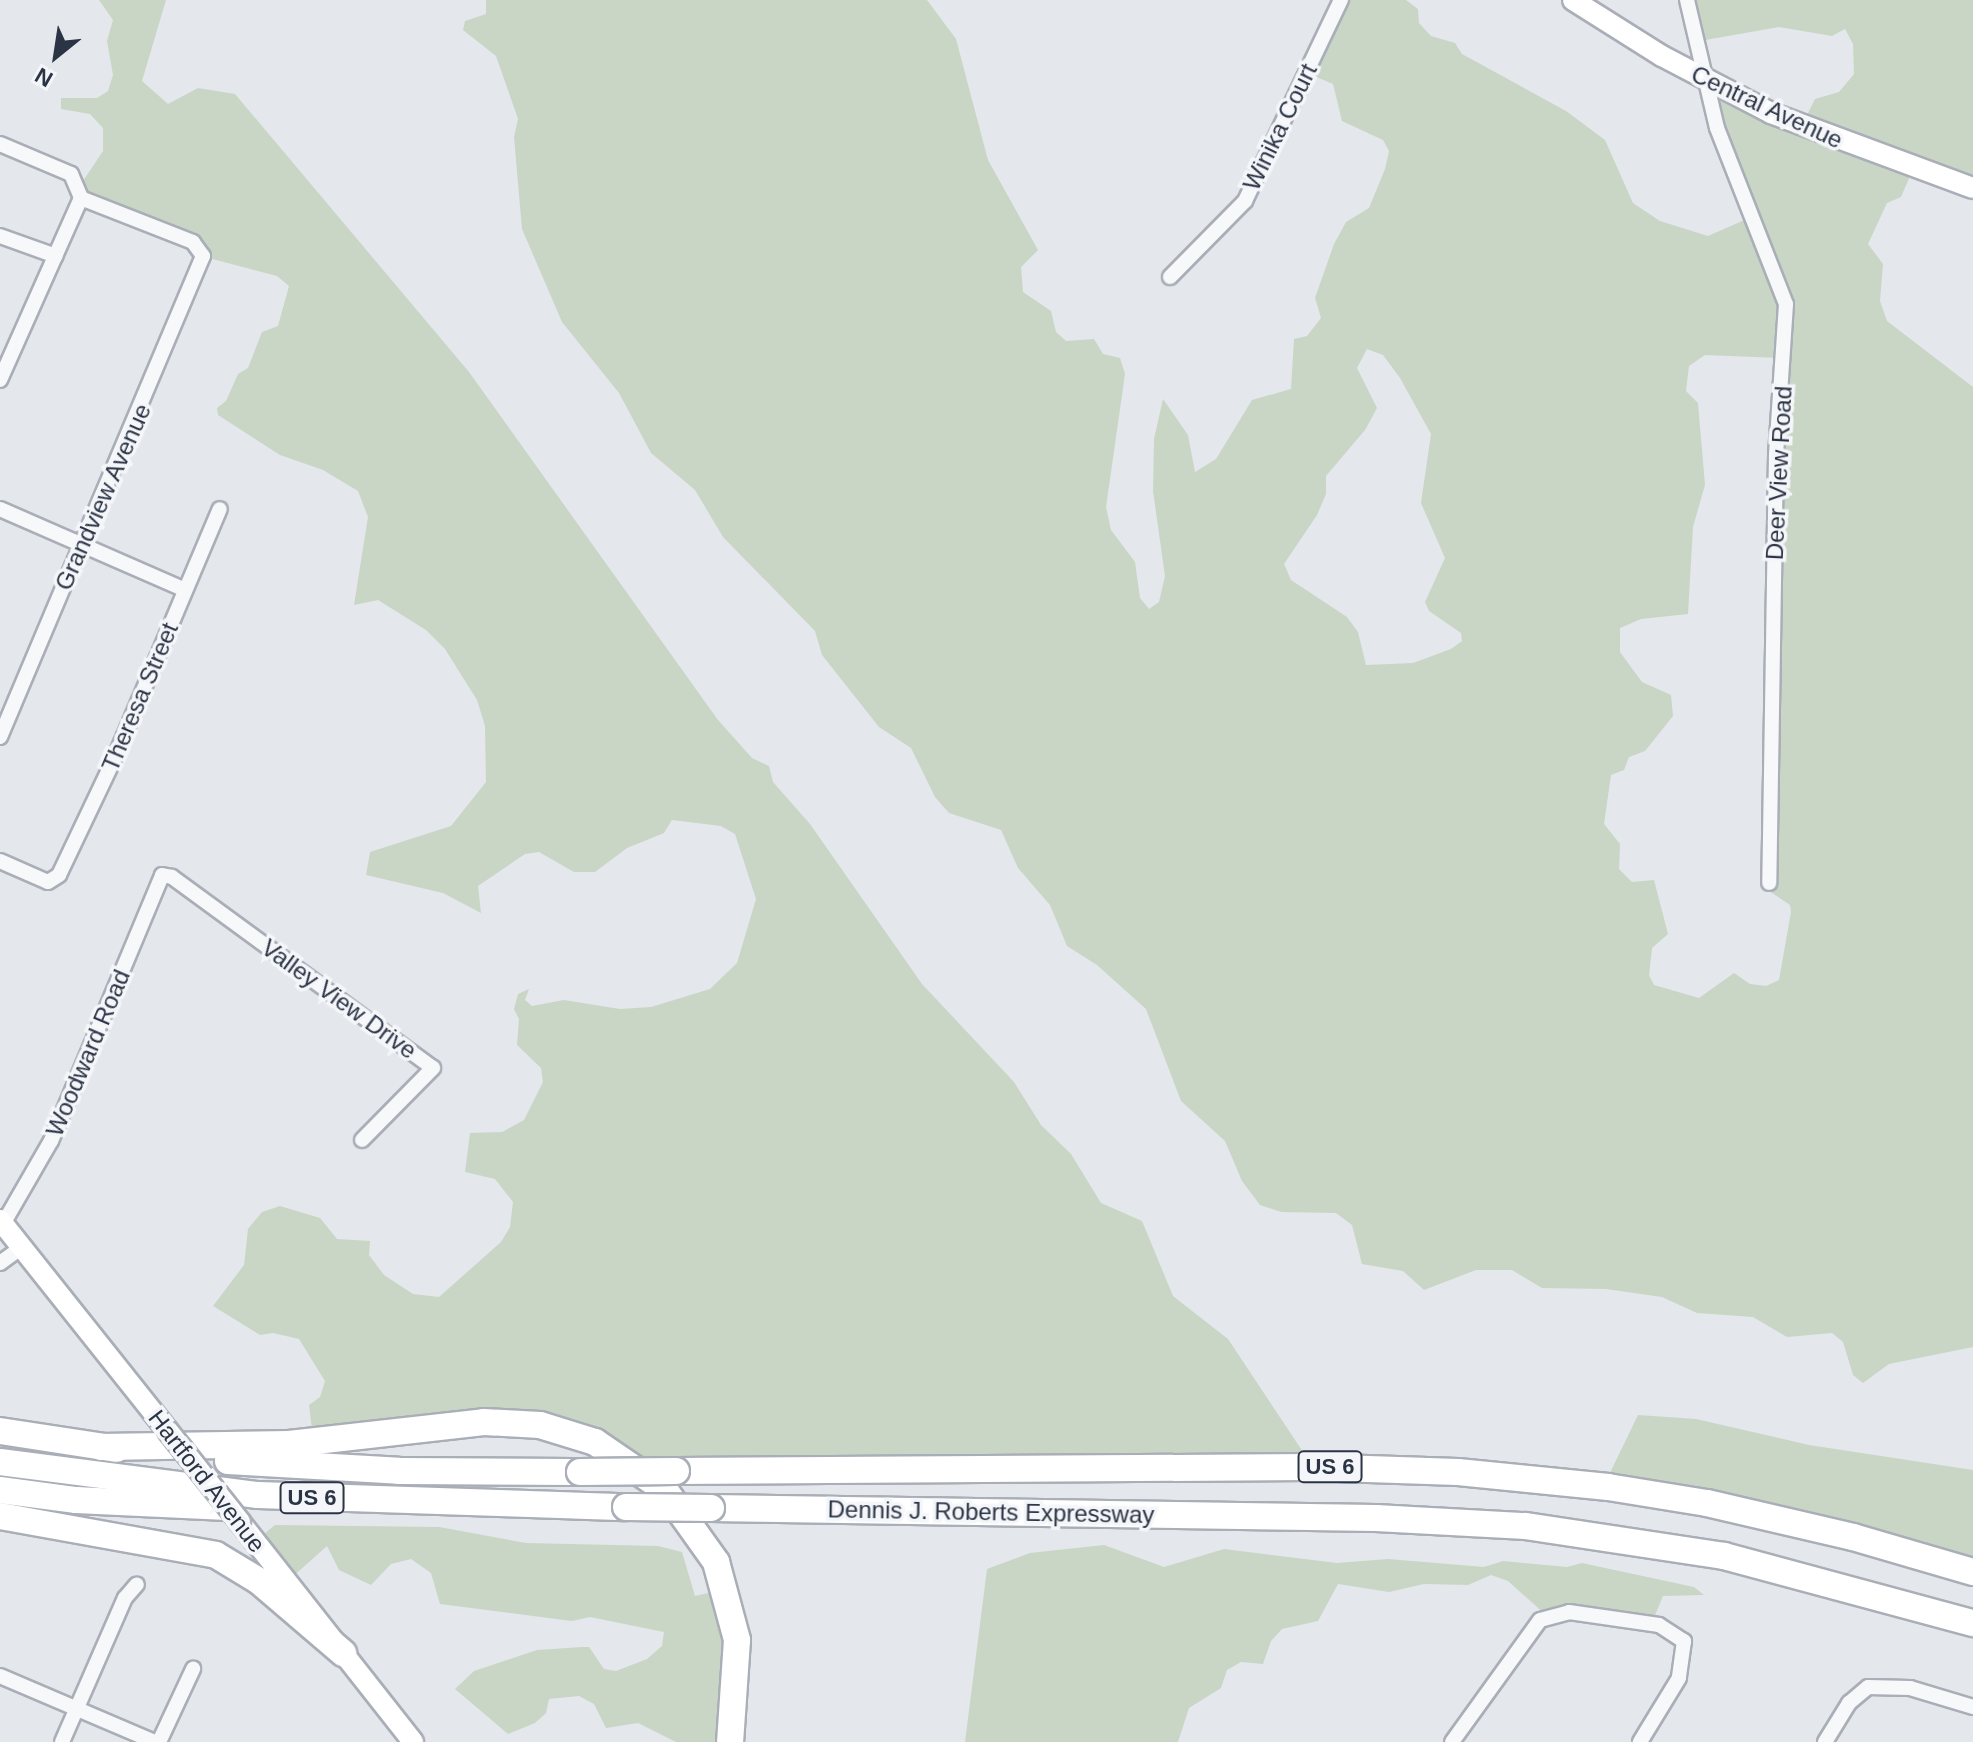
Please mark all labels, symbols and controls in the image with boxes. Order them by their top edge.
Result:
north arrow [16,16,96,96]
street label: Winika Court [1237,59,1323,195]
street label: Central Avenue [1686,59,1848,155]
text: N [31,62,57,92]
street label: Deer View Road [1760,385,1798,561]
street label: Grandview Avenue [49,399,157,595]
street label: Theresa Street [96,618,184,776]
street label: Valley View Drive [256,933,422,1065]
street label: Woodward Road [40,965,136,1141]
street label: Hartford Avenue [142,1403,272,1559]
road number: US 6 [1296,1449,1364,1485]
road number: US 6 [278,1480,346,1516]
street label: Dennis J. Roberts Expressway [827,1495,1155,1529]

